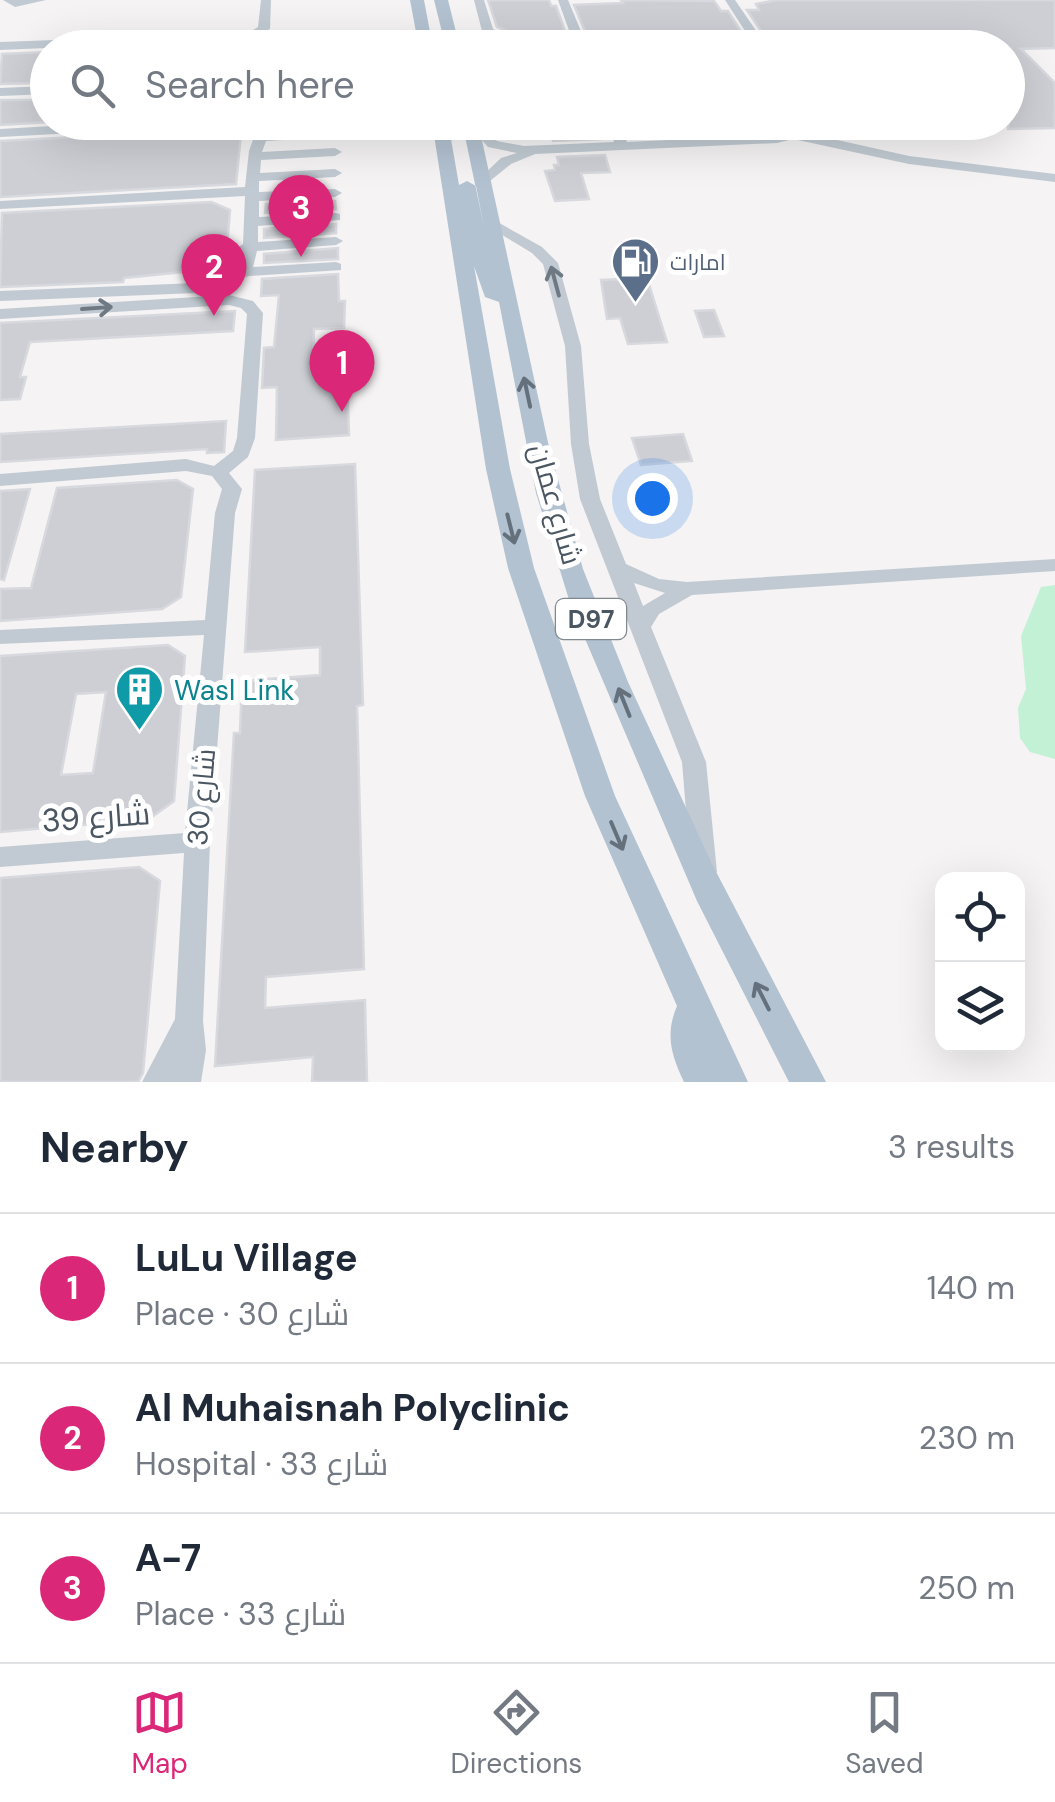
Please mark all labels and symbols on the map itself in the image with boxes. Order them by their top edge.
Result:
pin: 3 [268,174,334,257]
pin: 2 [182,234,246,316]
fuel station icon: امارات [609,236,661,304]
place label: امارات [670,248,726,277]
one-way arrow [544,266,563,297]
one-way arrow [81,298,113,317]
pin: 1 [310,330,374,412]
one-way arrow [517,377,536,409]
street label: شارع عمان [521,439,590,569]
your location [627,473,678,524]
one-way arrow [502,513,521,544]
road number: D97 [556,599,626,639]
building icon: Wasl Link [113,664,165,732]
place label: Wasl Link [174,672,294,709]
one-way arrow [613,687,631,718]
street label: شارع 30 [179,747,224,847]
street label: شارع 39 [40,792,152,843]
one-way arrow [609,820,627,851]
one-way arrow [752,981,771,1011]

